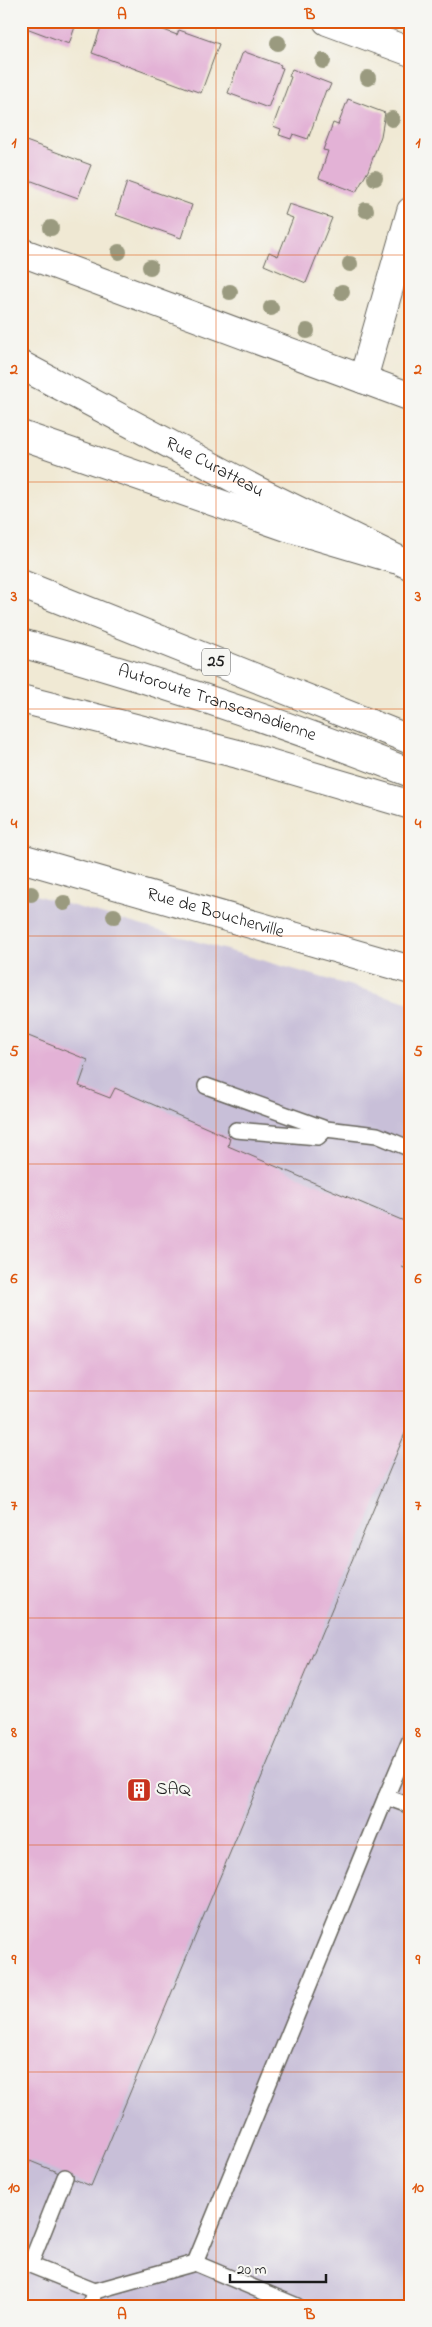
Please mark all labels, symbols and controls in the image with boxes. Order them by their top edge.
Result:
text: A [117,3,127,27]
text: B [304,3,316,27]
text: 1 [11,131,17,155]
text: 1 [415,131,421,155]
text: 2 [9,358,18,382]
text: 2 [413,358,422,382]
street label: Rue Curatteau [160,431,268,505]
text: 3 [10,585,18,609]
text: 3 [414,585,422,609]
road number: 25 [202,649,230,676]
street label: Autoroute Transcanadienne [114,658,321,749]
text: 4 [10,812,18,836]
text: 4 [414,812,422,836]
street label: Rue de Boucherville [143,882,288,946]
text: 5 [9,1040,19,1064]
text: 5 [413,1040,423,1064]
text: 6 [9,1267,18,1291]
text: 6 [413,1267,422,1291]
text: 7 [11,1494,18,1518]
text: 7 [415,1494,422,1518]
text: 8 [10,1721,17,1745]
text: 8 [414,1721,421,1745]
building icon: SAQ [126,1777,152,1803]
place label: SAQ [156,1777,191,1803]
text: 9 [11,1948,17,1972]
text: 9 [415,1948,421,1972]
text: 10 [8,2176,20,2200]
text: 10 [412,2176,424,2200]
scale bar [230,2252,326,2284]
text: 20 m [237,2259,267,2281]
text: A [117,2303,127,2327]
text: B [304,2303,316,2327]

